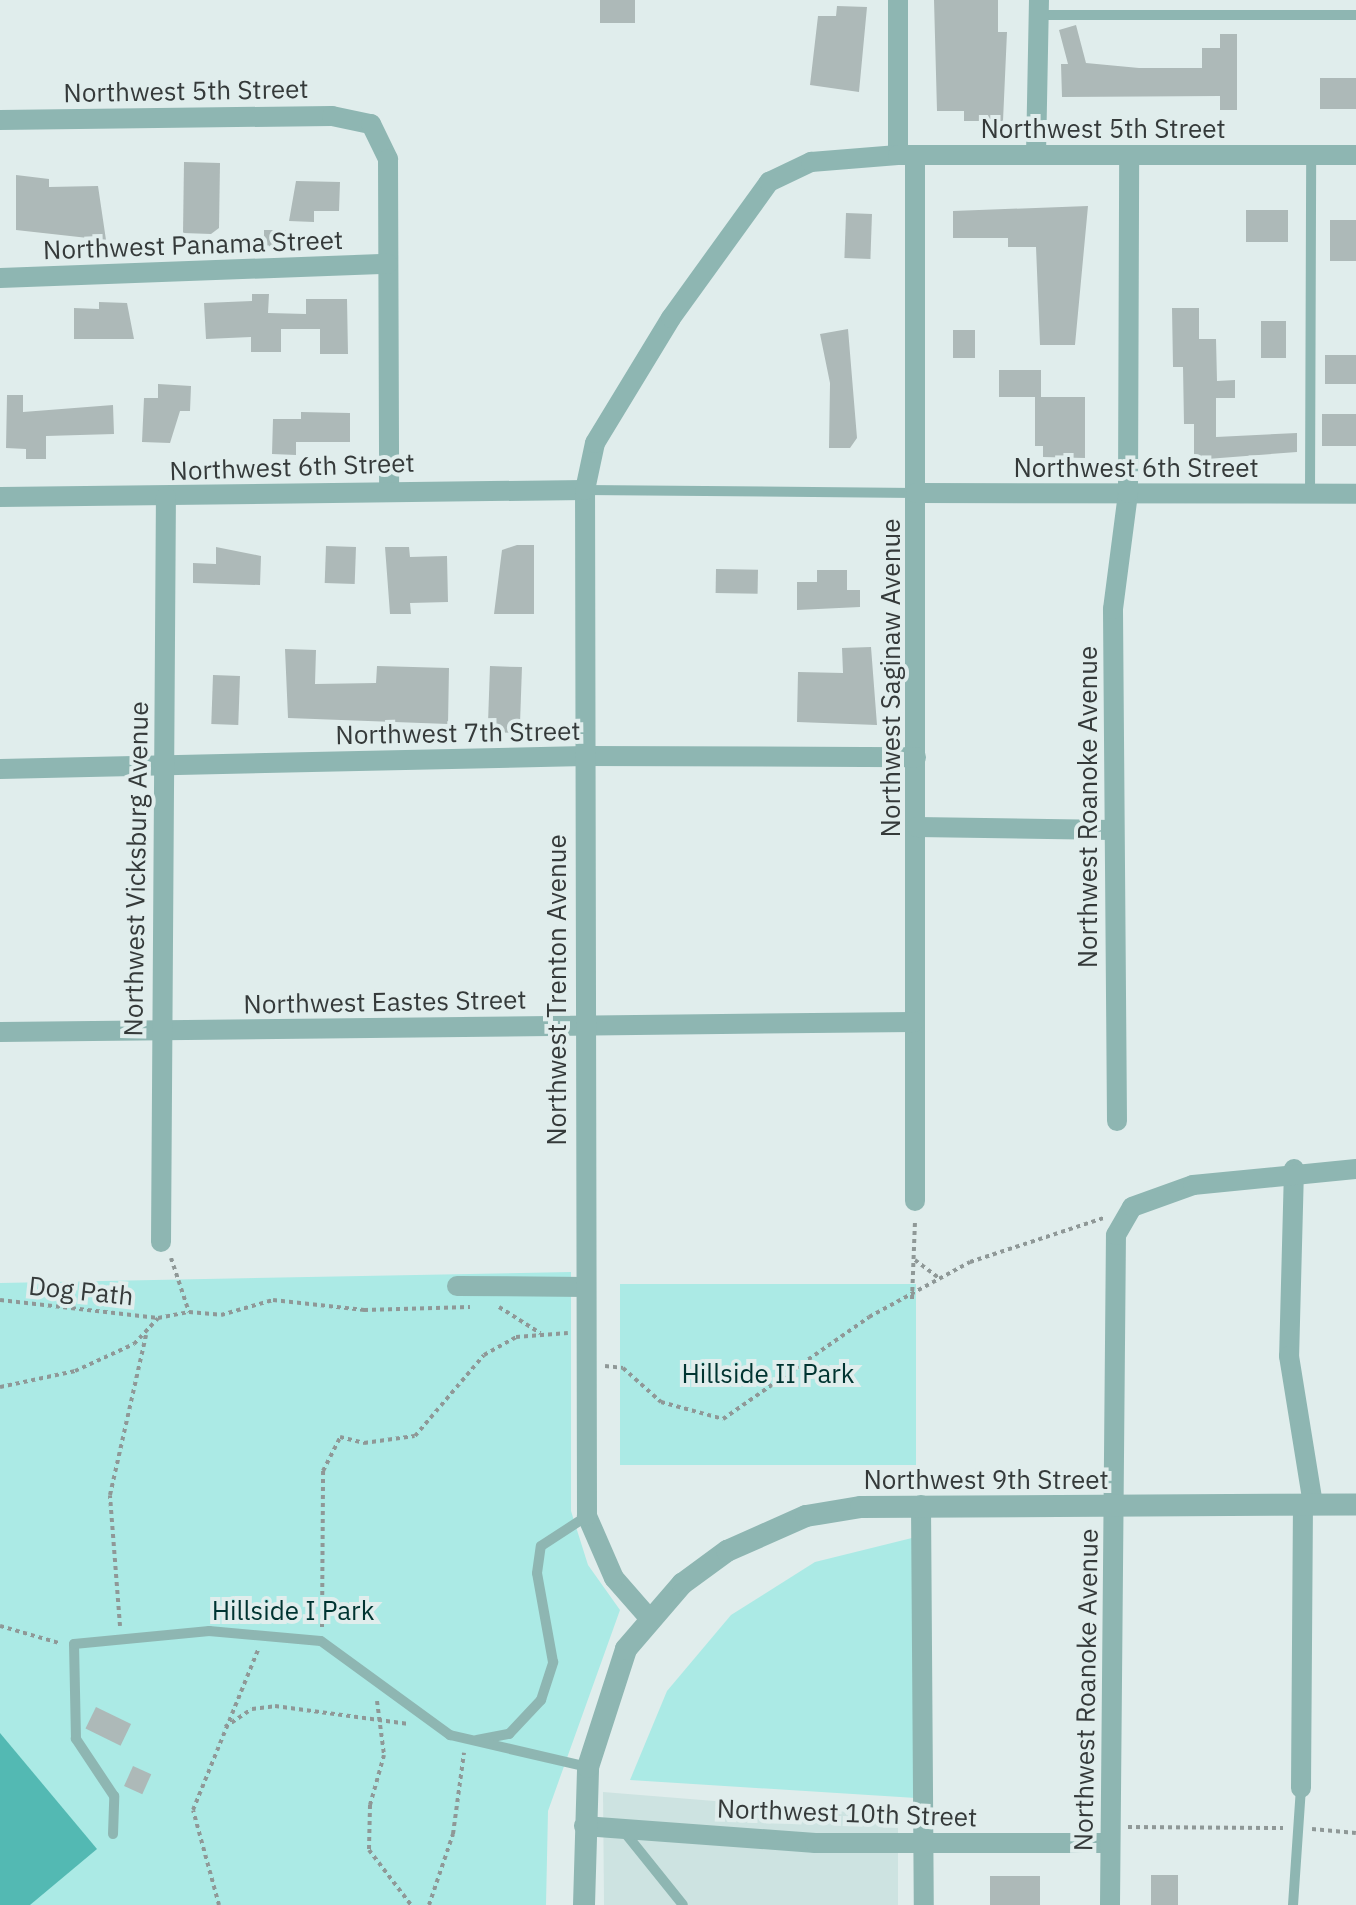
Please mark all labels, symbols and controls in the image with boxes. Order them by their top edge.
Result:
street label: Northwest 5th Street [63,73,309,109]
street label: Northwest 5th Street [980,113,1226,145]
street label: Northwest Panama Street [42,224,344,266]
street label: Northwest 6th Street [169,447,415,487]
street label: Northwest 6th Street [1013,452,1259,484]
street label: Northwest Saginaw Avenue [875,519,907,837]
street label: Northwest Roanoke Avenue [1072,646,1104,968]
street label: Northwest Vicksburg Avenue [117,701,155,1037]
street label: Northwest 7th Street [335,715,581,751]
street label: Northwest Trenton Avenue [541,834,573,1146]
street label: Northwest Eastes Street [243,984,527,1020]
street label: Dog Path [27,1270,135,1312]
park label: Hillside II Park [681,1358,855,1390]
street label: Northwest 9th Street [863,1464,1109,1496]
street label: Northwest Roanoke Avenue [1068,1528,1104,1852]
park label: Hillside I Park [212,1595,374,1627]
street label: Northwest 10th Street [716,1793,978,1833]

